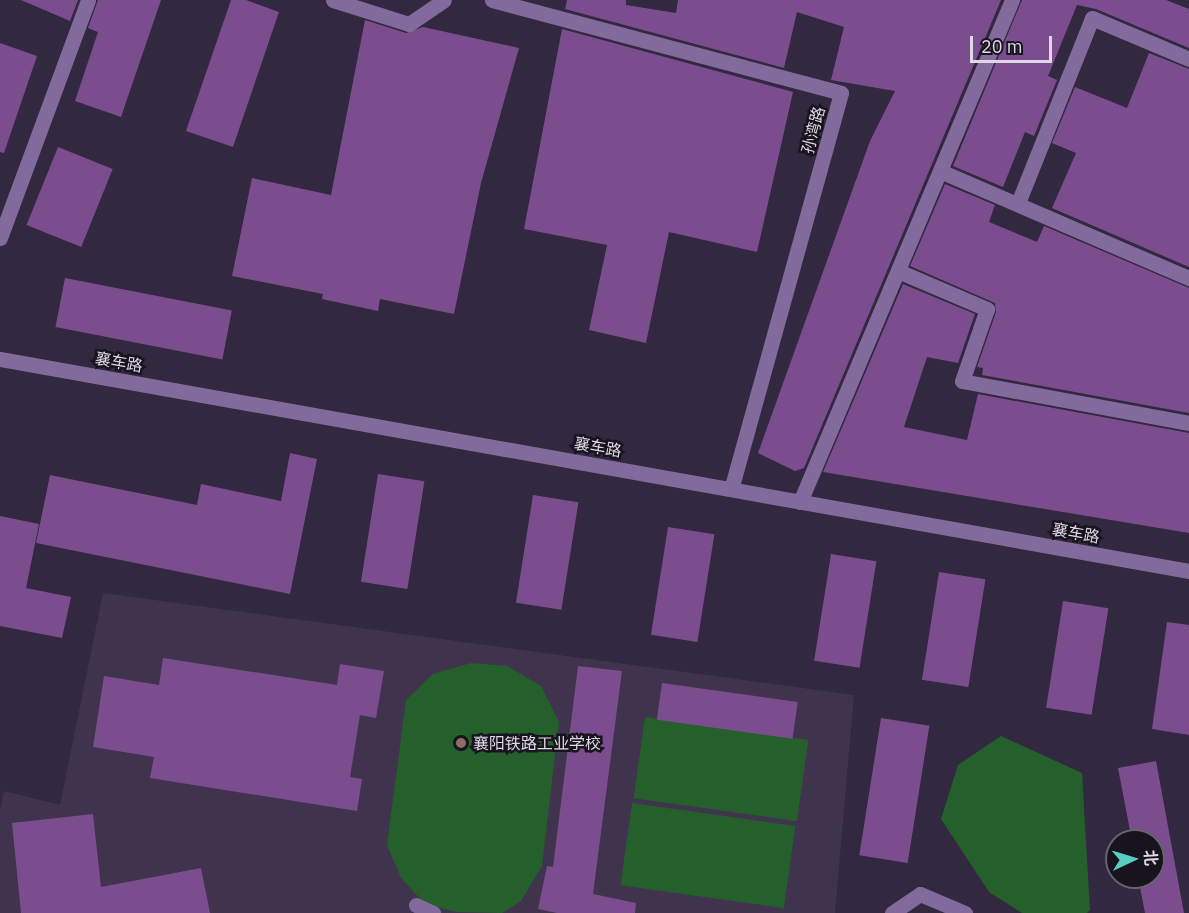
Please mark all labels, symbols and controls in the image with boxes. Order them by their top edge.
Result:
scale bar [973,24,1056,62]
text: 20 m [981,35,1023,58]
street label: 孙湾路 [798,104,828,156]
street label: 襄车路 [94,348,144,376]
street label: 襄车路 [573,433,623,461]
street label: 襄车路 [1051,519,1101,547]
place label: 襄阳铁路工业学校 [473,733,601,753]
marker: 襄阳铁路工业学校 [454,736,468,750]
north arrow [1105,829,1165,889]
text: 北 [1140,849,1161,867]

